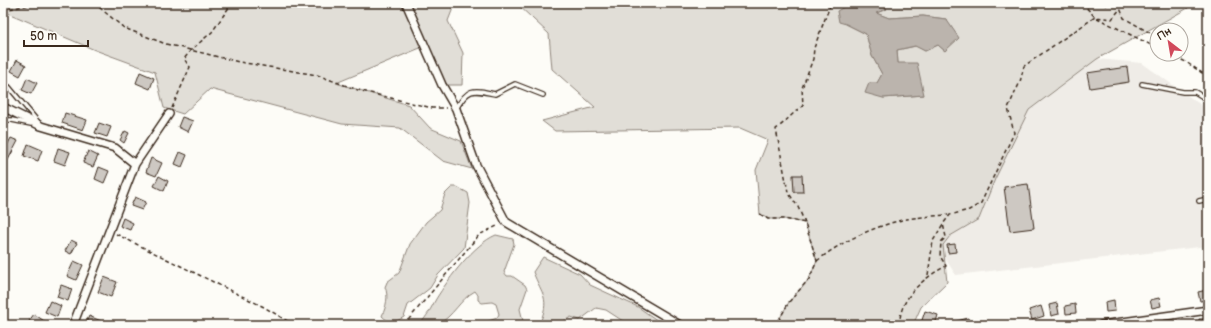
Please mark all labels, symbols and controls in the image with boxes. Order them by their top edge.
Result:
scale bar [24,22,88,48]
north arrow [1149,22,1189,62]
text: Пн [1154,25,1174,43]
text: 50 m [30,29,57,44]

